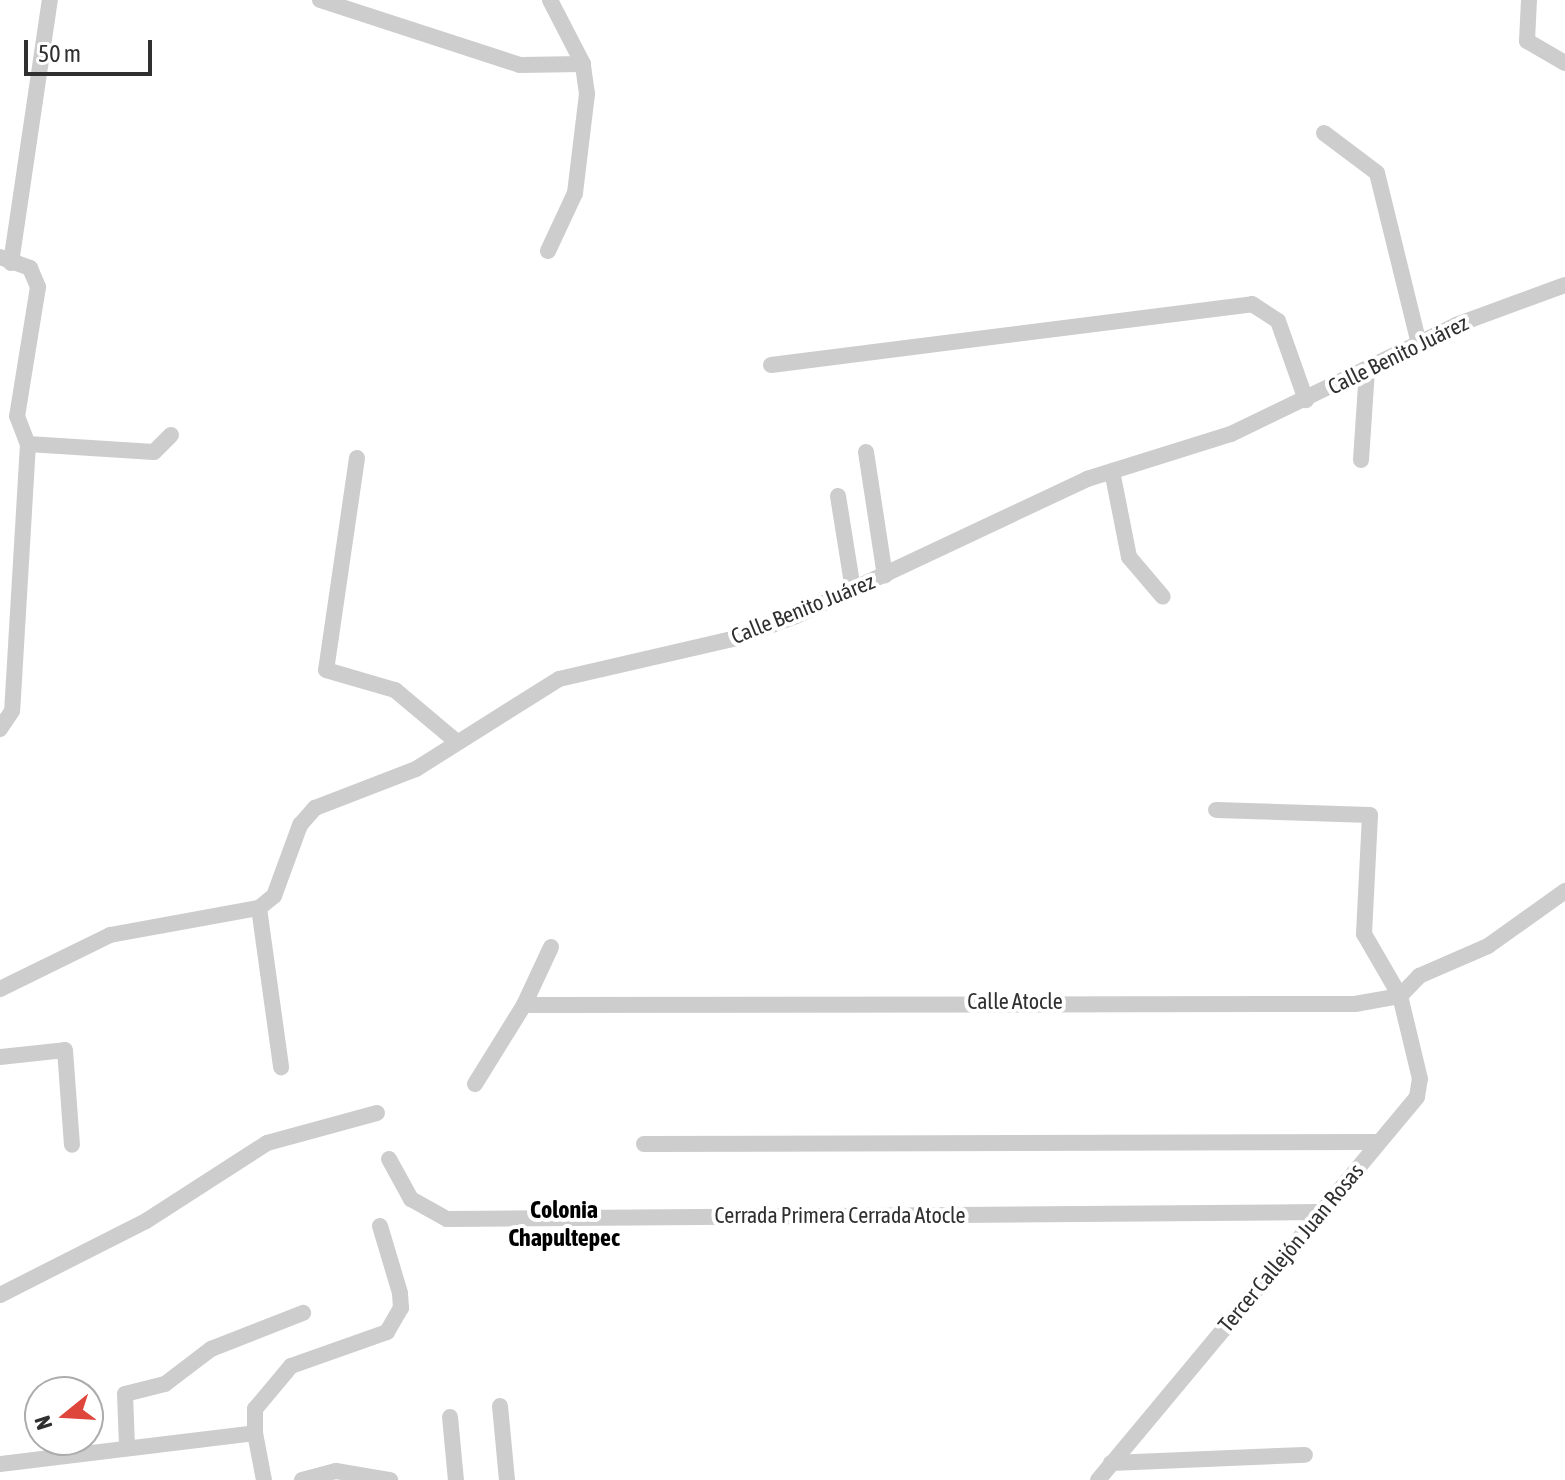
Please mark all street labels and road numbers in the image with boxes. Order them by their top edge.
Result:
street label: Calle Benito Juárez [1324,310,1472,400]
street label: Calle Benito Juárez [727,568,879,650]
street label: Calle Atocle [967,989,1063,1015]
street label: Tercer Callejón Juan Rosas [1213,1158,1369,1338]
street label: Cerrada Primera Cerrada Atocle [714,1203,966,1229]

